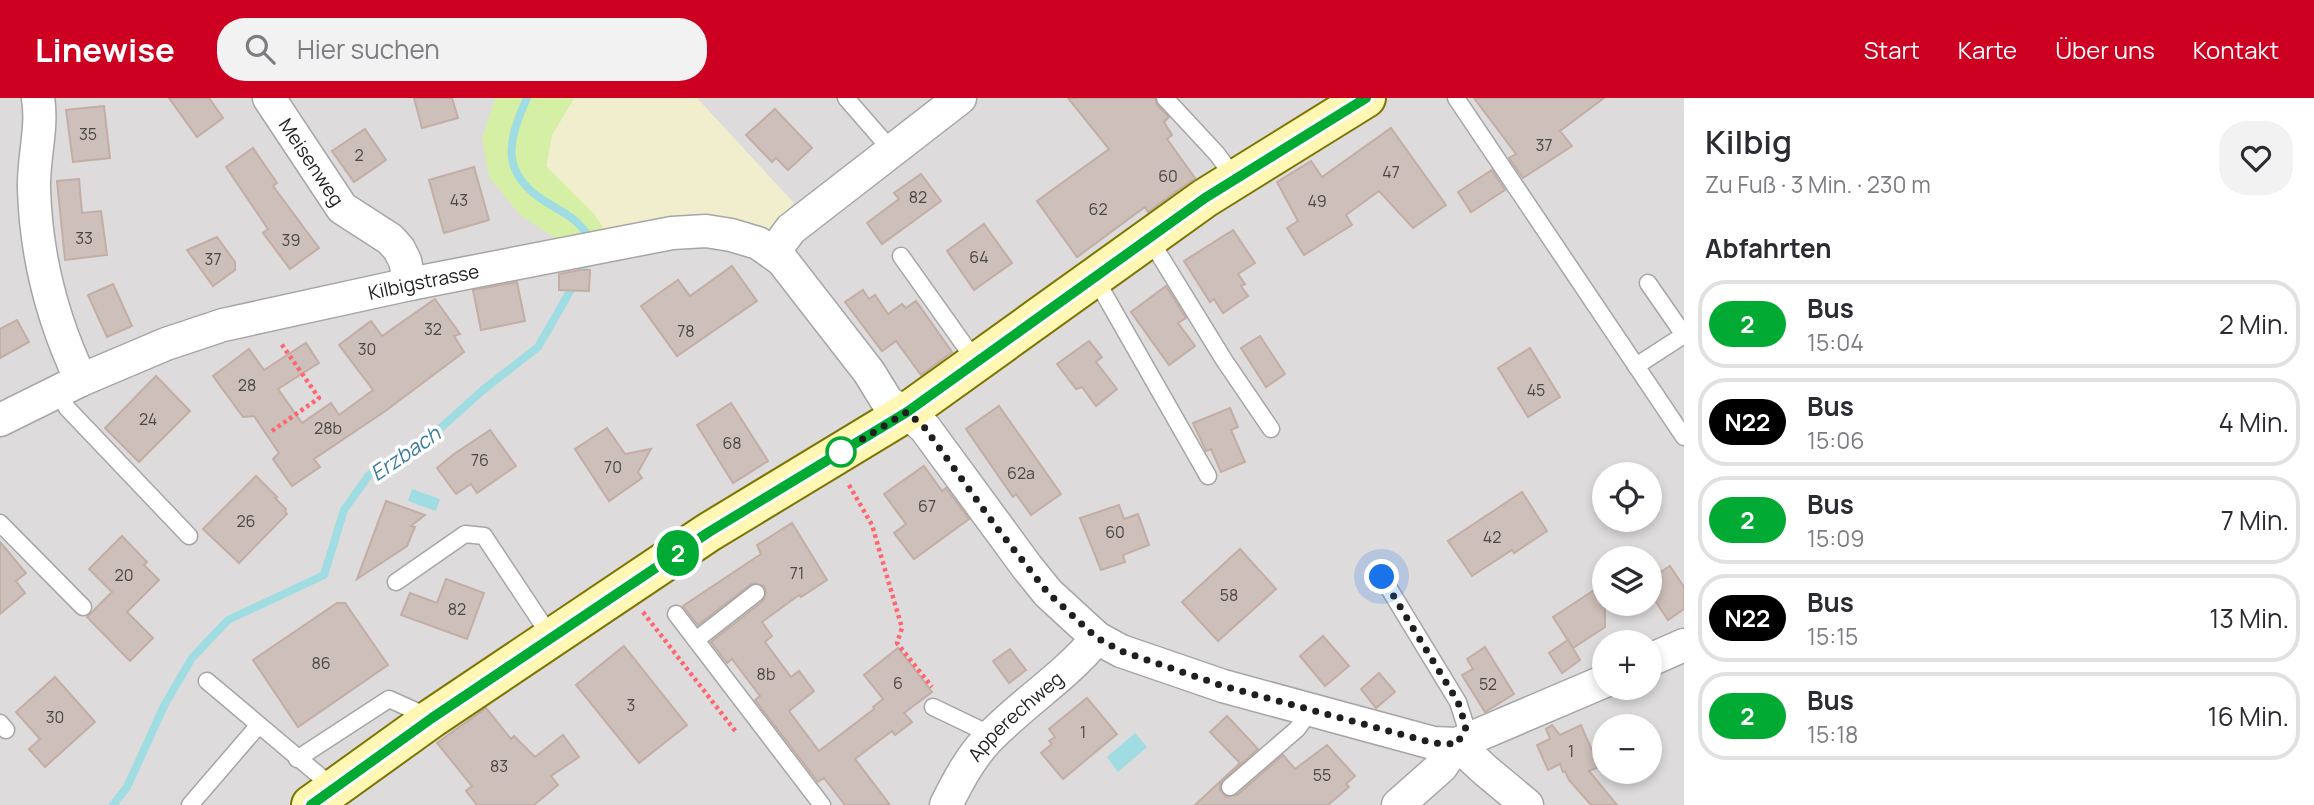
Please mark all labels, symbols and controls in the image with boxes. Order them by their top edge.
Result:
search box [217,18,707,81]
text: Linewise [35,27,175,72]
icon: search [241,30,279,68]
text: Hier suchen [297,31,440,67]
text: Start [1864,33,1920,66]
text: Karte [1958,33,2017,66]
text: Über uns [2055,33,2155,66]
text: Kontakt [2193,33,2279,66]
street label: Meisenweg [273,113,350,211]
text: Kilbig [1705,119,1792,164]
button: heart [2219,121,2293,195]
house number: 35 [79,123,97,145]
house number: 37 [1536,134,1552,156]
house number: 2 [354,144,364,166]
house number: 47 [1382,161,1400,183]
house number: 60 [1158,165,1178,187]
text: Zu Fuß · 3 Min. · 230 m [1705,168,1931,200]
house number: 82 [909,186,927,208]
house number: 43 [450,189,468,211]
house number: 49 [1307,190,1327,212]
house number: 62 [1088,198,1108,220]
house number: 33 [75,227,93,249]
house number: 39 [282,229,300,251]
text: Abfahrten [1705,230,1832,266]
house number: 64 [969,246,989,268]
house number: 37 [205,248,221,270]
street label: Kilbigstrasse [366,258,481,306]
text: Bus [1807,290,1854,326]
text: 2 Min. [2219,306,2289,342]
text: 2 [1740,307,1755,340]
house number: 32 [424,318,442,340]
house number: 78 [677,320,695,342]
text: 15:04 [1807,326,1864,358]
house number: 30 [358,338,376,360]
house number: 28 [238,374,256,396]
house number: 45 [1527,379,1545,401]
text: Bus [1807,388,1854,424]
text: 4 Min. [2219,404,2289,440]
text: N22 [1725,405,1770,438]
house number: 24 [139,408,157,430]
house number: 28b [314,417,342,439]
water label: Erzbach [364,418,447,487]
text: 15:06 [1807,424,1864,456]
house number: 68 [722,432,742,454]
unlabelled marker [826,437,856,467]
house number: 76 [471,449,489,471]
house number: 70 [604,456,622,478]
house number: 62a [1007,462,1035,484]
map controls [1592,462,1662,784]
button: locate [1592,462,1662,532]
text: Bus [1807,486,1854,522]
house number: 67 [918,495,936,517]
text: 7 Min. [2221,502,2289,538]
text: 2 [1740,503,1755,536]
house number: 26 [236,510,256,532]
house number: 60 [1105,521,1125,543]
text: 15:09 [1807,522,1864,554]
house number: 42 [1483,526,1501,548]
line badge: 2 [655,530,701,576]
text: 2 [671,536,685,569]
button: layers [1592,546,1662,616]
your location [1364,559,1399,594]
house number: 71 [790,562,804,584]
house number: 20 [115,564,133,586]
house number: 58 [1220,584,1238,606]
text: Bus [1807,584,1854,620]
house number: 82 [448,598,466,620]
text: 13 Min. [2209,600,2289,636]
text: N22 [1725,601,1770,634]
text: 15:15 [1807,620,1858,652]
button: + [1592,630,1662,700]
house number: 86 [311,652,331,674]
house number: 8b [757,663,775,685]
street label: Apperechweg [962,665,1069,766]
house number: 6 [893,672,903,694]
house number: 52 [1479,673,1497,695]
text: Bus [1807,682,1854,718]
house number: 3 [627,694,635,716]
text: 16 Min. [2208,698,2289,734]
text: 2 [1740,699,1755,732]
house number: 30 [46,706,64,728]
button: − [1592,714,1662,784]
text: 15:18 [1807,718,1858,750]
house number: 1 [1080,721,1086,743]
house number: 1 [1568,740,1574,762]
house number: 83 [490,755,508,777]
house number: 55 [1313,764,1331,786]

